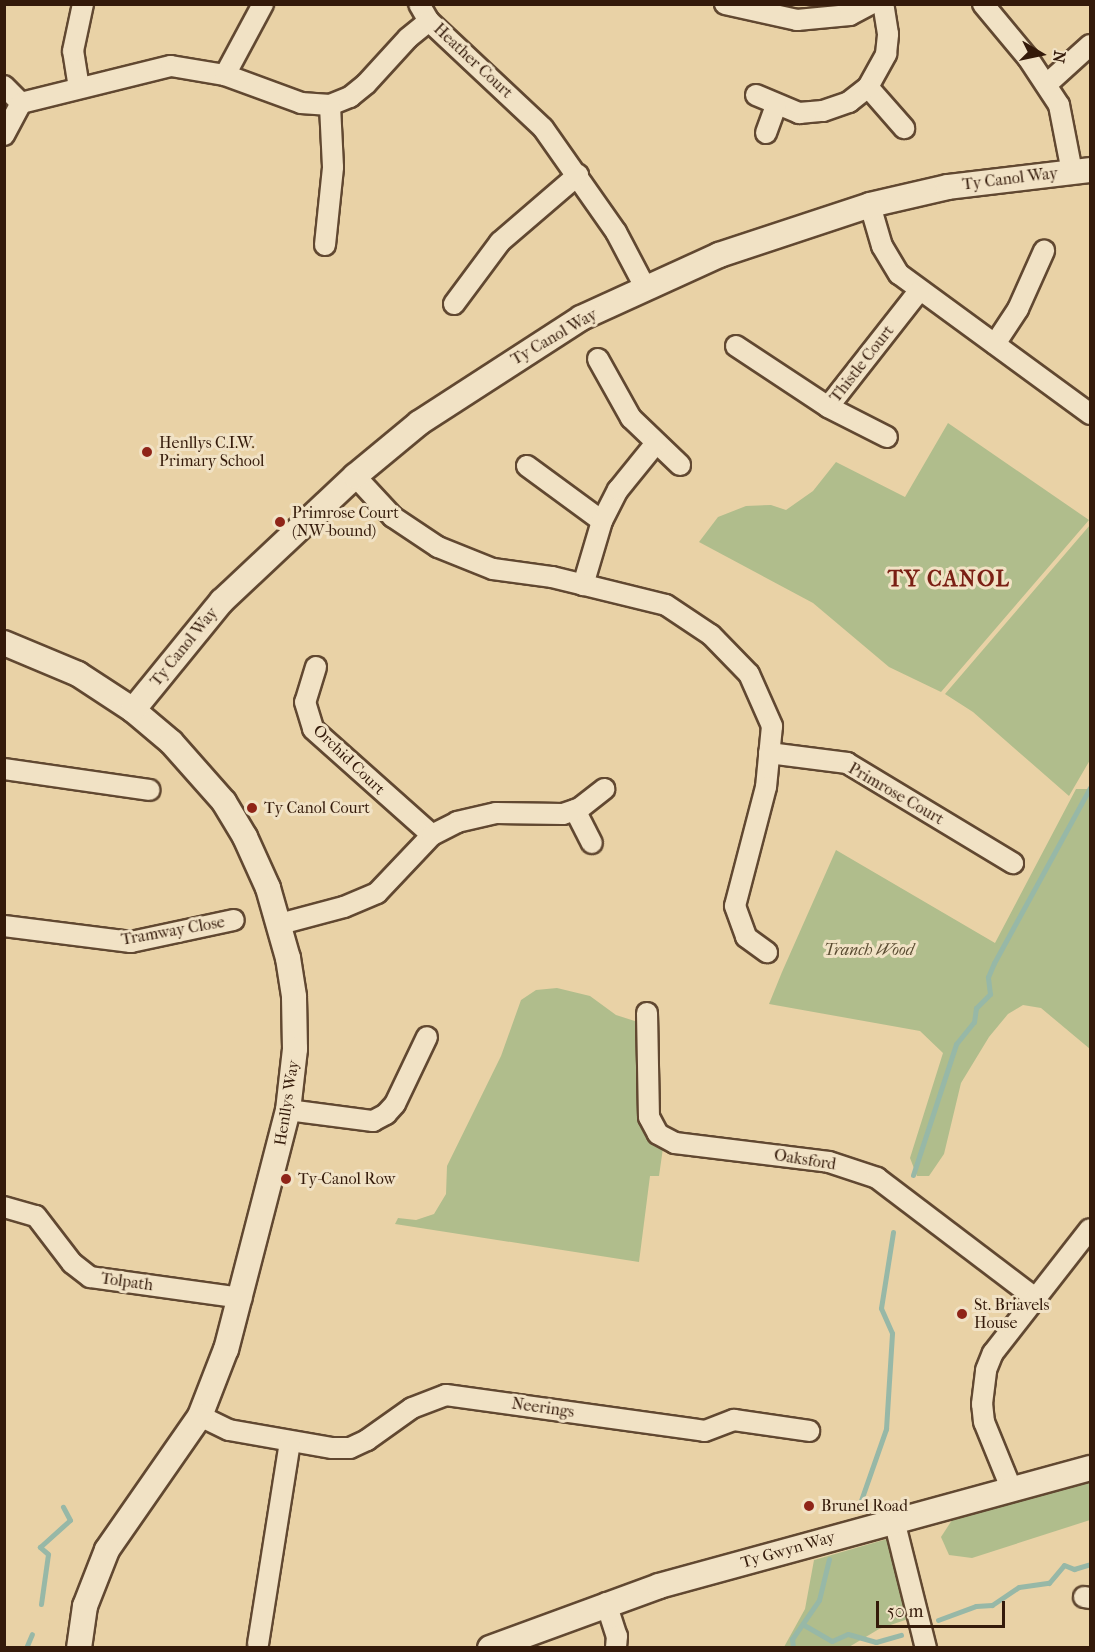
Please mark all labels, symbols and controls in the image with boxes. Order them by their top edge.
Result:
street label: Heather Court [430,20,516,102]
north arrow [1011,24,1071,84]
text: N [1049,49,1070,64]
street label: Ty Canol Way [961,164,1059,194]
street label: Ty Canol Way [508,305,600,369]
street label: Thistle Court [826,322,898,406]
place label: Henllys C.I.W. Primary School [159,433,264,471]
marker: Henllys C.I.W. Primary School [140,445,154,459]
place label: Primrose Court (NW-bound) [292,503,399,541]
marker: Primrose Court (NW-bound) [273,515,287,529]
district label: TY CANOL [888,567,1010,593]
street label: Ty Canol Way [146,604,222,690]
street label: Orchid Court [309,721,389,799]
street label: Primrose Court [845,759,947,829]
place label: Ty Canol Court [264,798,370,818]
marker: Ty Canol Court [245,801,259,815]
street label: Tramway Close [120,912,226,950]
park label: Tranch Wood [824,940,914,960]
street label: Henllys Way [271,1059,303,1147]
street label: Oaksford [773,1146,837,1174]
place label: Ty-Canol Row [298,1169,395,1189]
marker: Ty-Canol Row [279,1172,293,1186]
street label: Tolpath [100,1269,154,1295]
place label: St. Briavels House [974,1295,1049,1333]
marker: St. Briavels House [955,1307,969,1321]
street label: Neerings [510,1394,576,1422]
place label: Brunel Road [821,1496,908,1516]
marker: Brunel Road [802,1499,816,1513]
street label: Ty Gwyn Way [739,1527,837,1573]
scale bar [879,1589,1008,1627]
text: 50 m [887,1601,923,1622]

